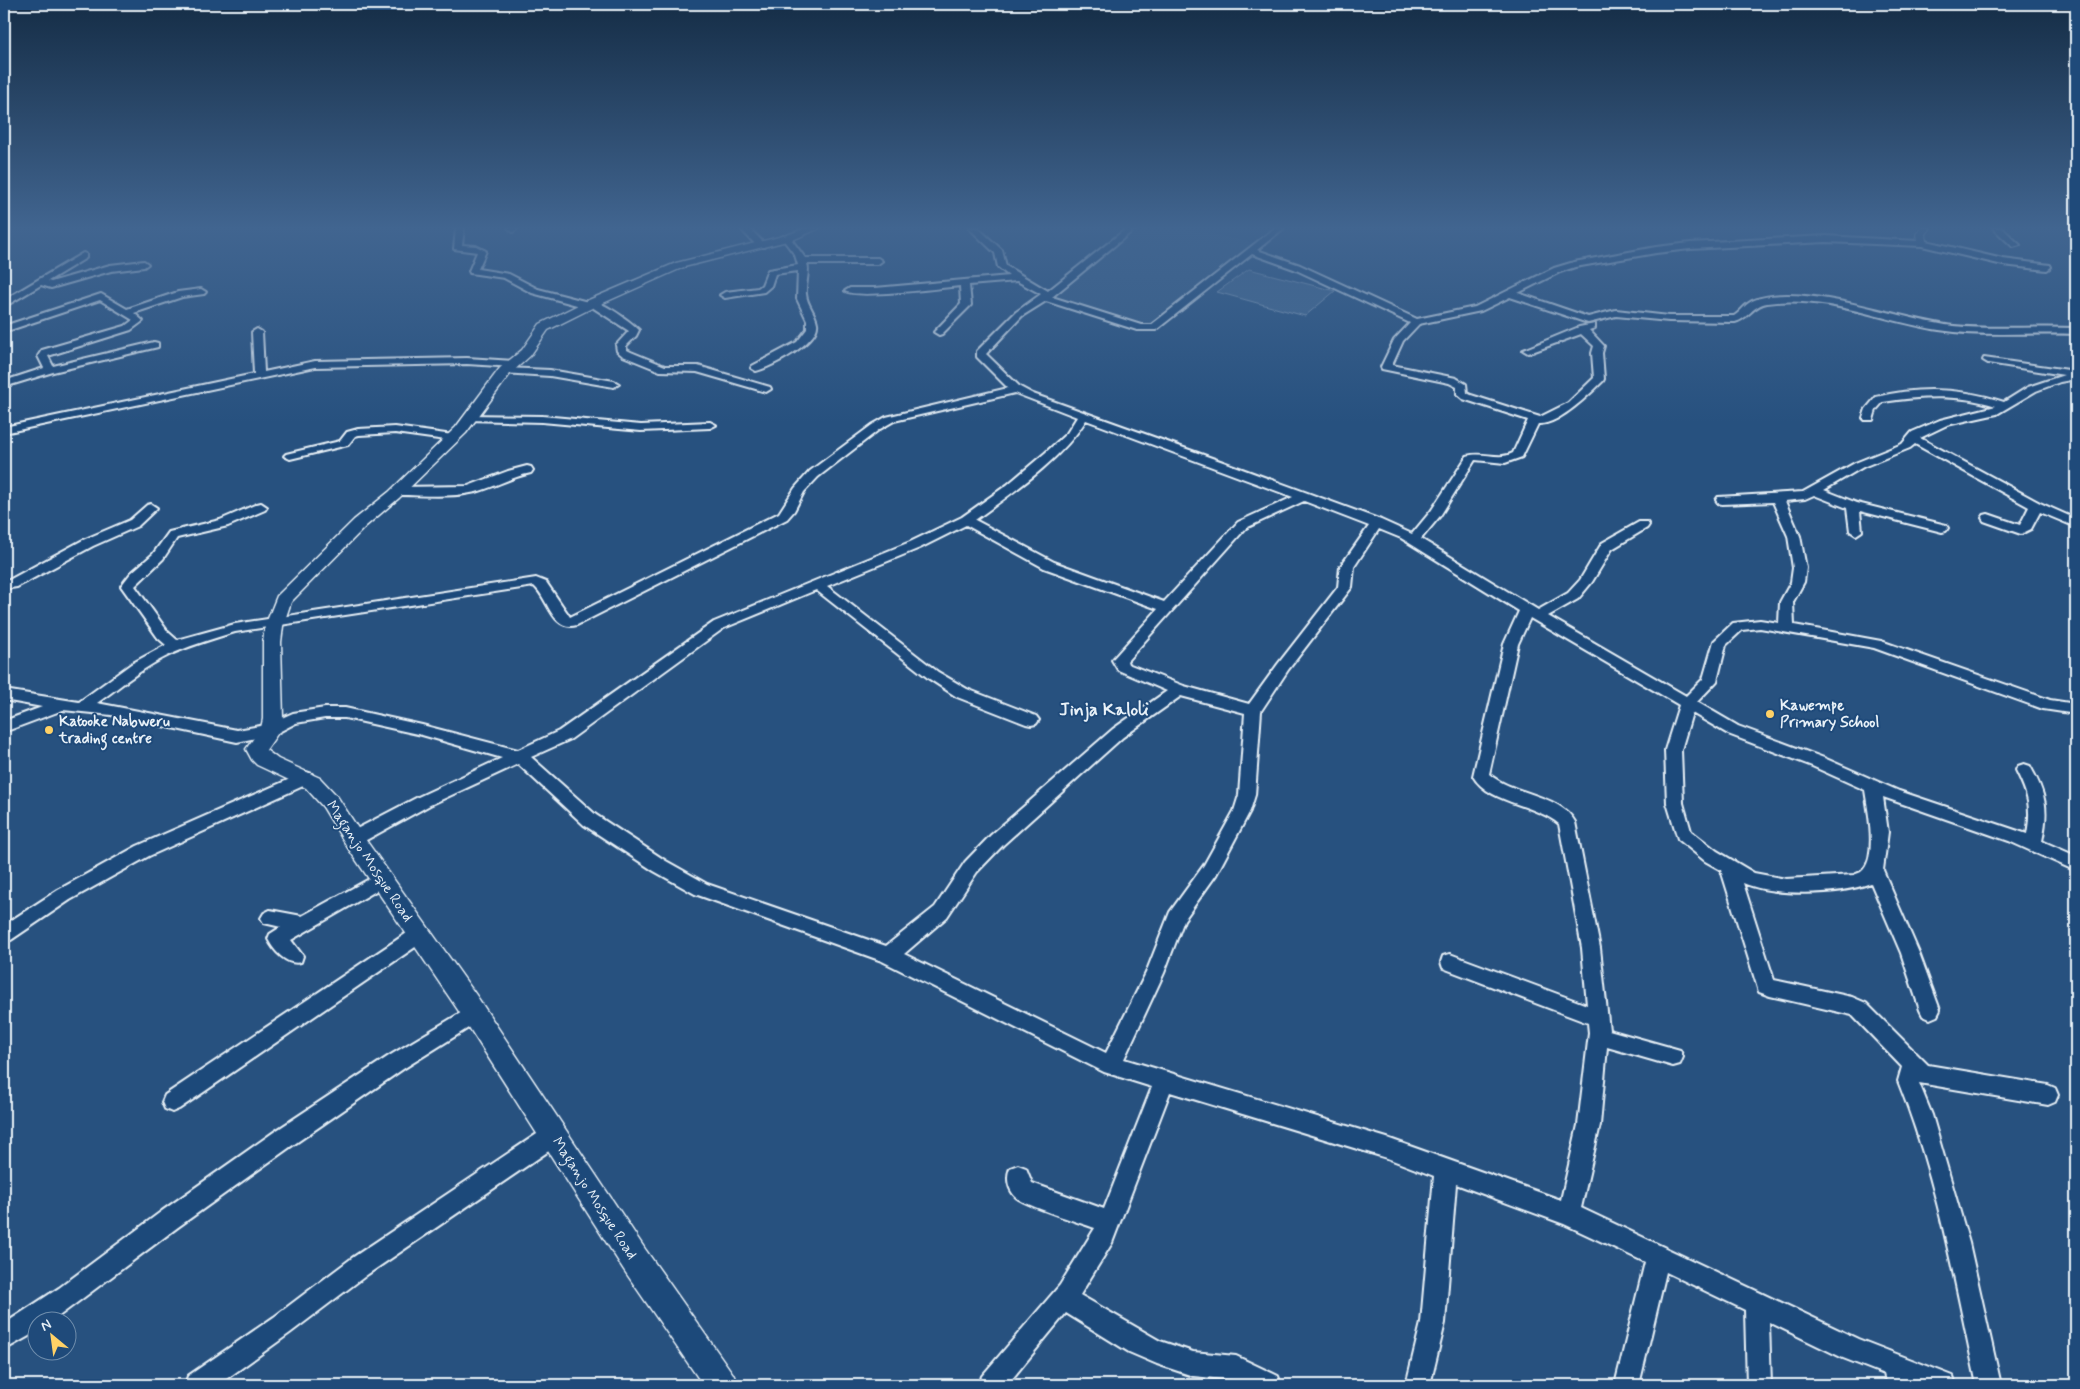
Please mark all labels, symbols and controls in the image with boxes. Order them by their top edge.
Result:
place label: Kawempe Primary School [1780,696,1879,733]
district label: Jinja Kaloli [1059,698,1149,722]
marker: Kawempe Primary School [1764,708,1776,720]
place label: Katooke Nabweru trading centre [58,712,170,751]
marker: Katooke Nabweru trading centre [43,724,55,736]
street label: Maganjo Mosque Road [320,797,417,927]
street label: Maganjo Mosque Road [546,1133,641,1264]
north arrow [28,1312,78,1362]
text: N [38,1315,55,1336]

